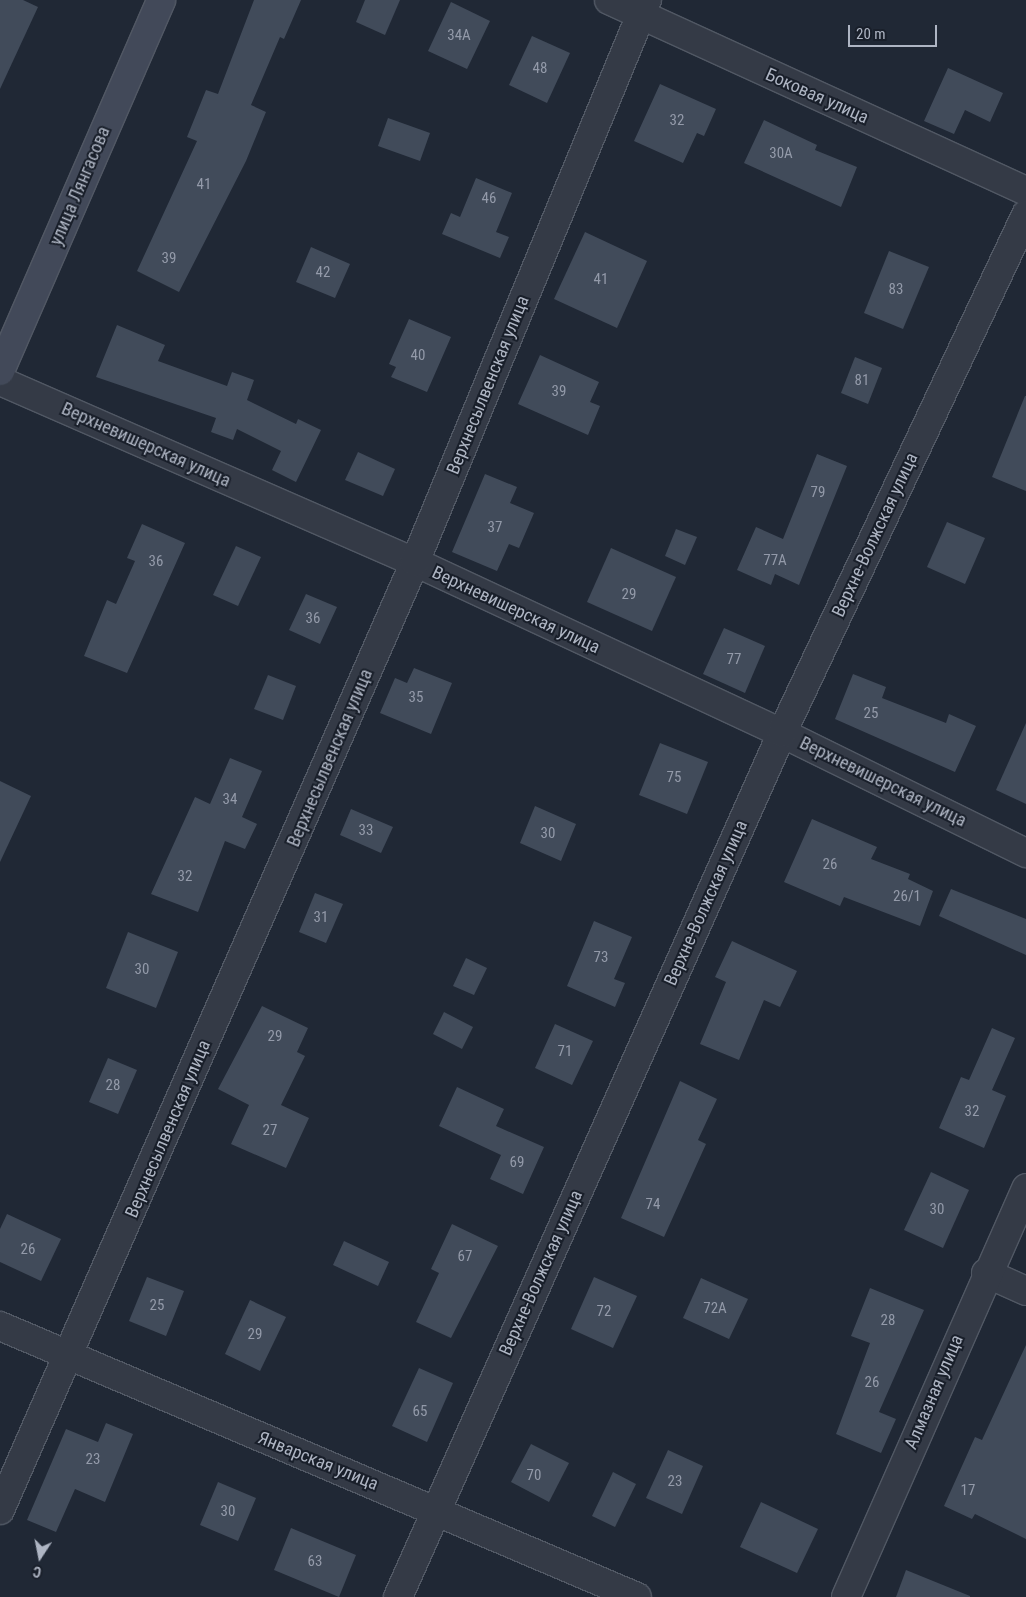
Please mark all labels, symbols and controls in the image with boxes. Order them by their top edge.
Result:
scale bar [851,15,940,47]
text: 20 m [856,25,886,43]
house number: 34А [447,27,471,45]
house number: 48 [533,60,547,78]
street label: Боковая улица [762,64,872,128]
house number: 32 [670,112,684,130]
street label: улица Лянгасова [45,123,115,249]
house number: 30А [769,145,793,163]
house number: 41 [197,176,211,194]
house number: 46 [482,190,496,208]
house number: 39 [162,250,176,268]
house number: 42 [316,264,330,282]
house number: 41 [594,271,608,289]
house number: 83 [889,281,903,299]
street label: Верхнесылвенская улица [442,292,534,478]
house number: 40 [411,347,425,365]
house number: 81 [855,372,869,390]
house number: 39 [552,383,566,401]
street label: Верхневишерская улица [58,398,234,492]
street label: Верхне-Волжская улица [827,450,923,620]
house number: 79 [811,484,825,502]
house number: 37 [488,519,502,537]
house number: 77А [763,552,787,570]
house number: 36 [149,553,163,571]
street label: Верхневишерская улица [429,562,603,658]
house number: 29 [622,586,636,604]
house number: 36 [306,610,320,628]
house number: 77 [727,651,741,669]
street label: Верхнесылвенская улица [283,666,377,850]
house number: 35 [409,689,423,707]
house number: 25 [864,705,878,723]
street label: Верхневишерская улица [796,732,970,832]
house number: 75 [667,769,681,787]
house number: 34 [223,791,237,809]
street label: Верхне-Волжская улица [660,817,752,989]
house number: 33 [359,822,373,840]
house number: 30 [541,825,555,843]
house number: 26 [823,856,837,874]
house number: 32 [178,868,192,886]
house number: 26/1 [893,888,921,906]
house number: 31 [314,909,328,927]
house number: 73 [594,949,608,967]
house number: 30 [135,961,149,979]
house number: 29 [268,1028,282,1046]
street label: Верхнесылвенская улица [121,1037,215,1221]
house number: 71 [558,1043,572,1061]
house number: 28 [106,1077,120,1095]
house number: 32 [965,1103,979,1121]
house number: 27 [263,1122,277,1140]
house number: 69 [510,1154,524,1172]
street label: Верхне-Волжская улица [495,1187,587,1359]
house number: 74 [646,1196,660,1214]
house number: 30 [930,1201,944,1219]
house number: 26 [21,1241,35,1259]
house number: 67 [458,1248,472,1266]
house number: 25 [150,1297,164,1315]
house number: 72А [703,1300,727,1318]
house number: 72 [597,1303,611,1321]
house number: 28 [881,1312,895,1330]
house number: 29 [248,1326,262,1344]
street label: Алмазная улица [900,1332,968,1452]
house number: 26 [865,1374,879,1392]
house number: 65 [413,1403,427,1421]
street label: Январская улица [255,1427,381,1495]
house number: 23 [86,1451,100,1469]
house number: 70 [527,1467,541,1485]
house number: 23 [668,1473,682,1491]
house number: 17 [961,1482,975,1500]
house number: 30 [221,1503,235,1521]
north arrow [15,1532,65,1582]
house number: 63 [308,1553,322,1571]
text: С [32,1563,43,1580]

